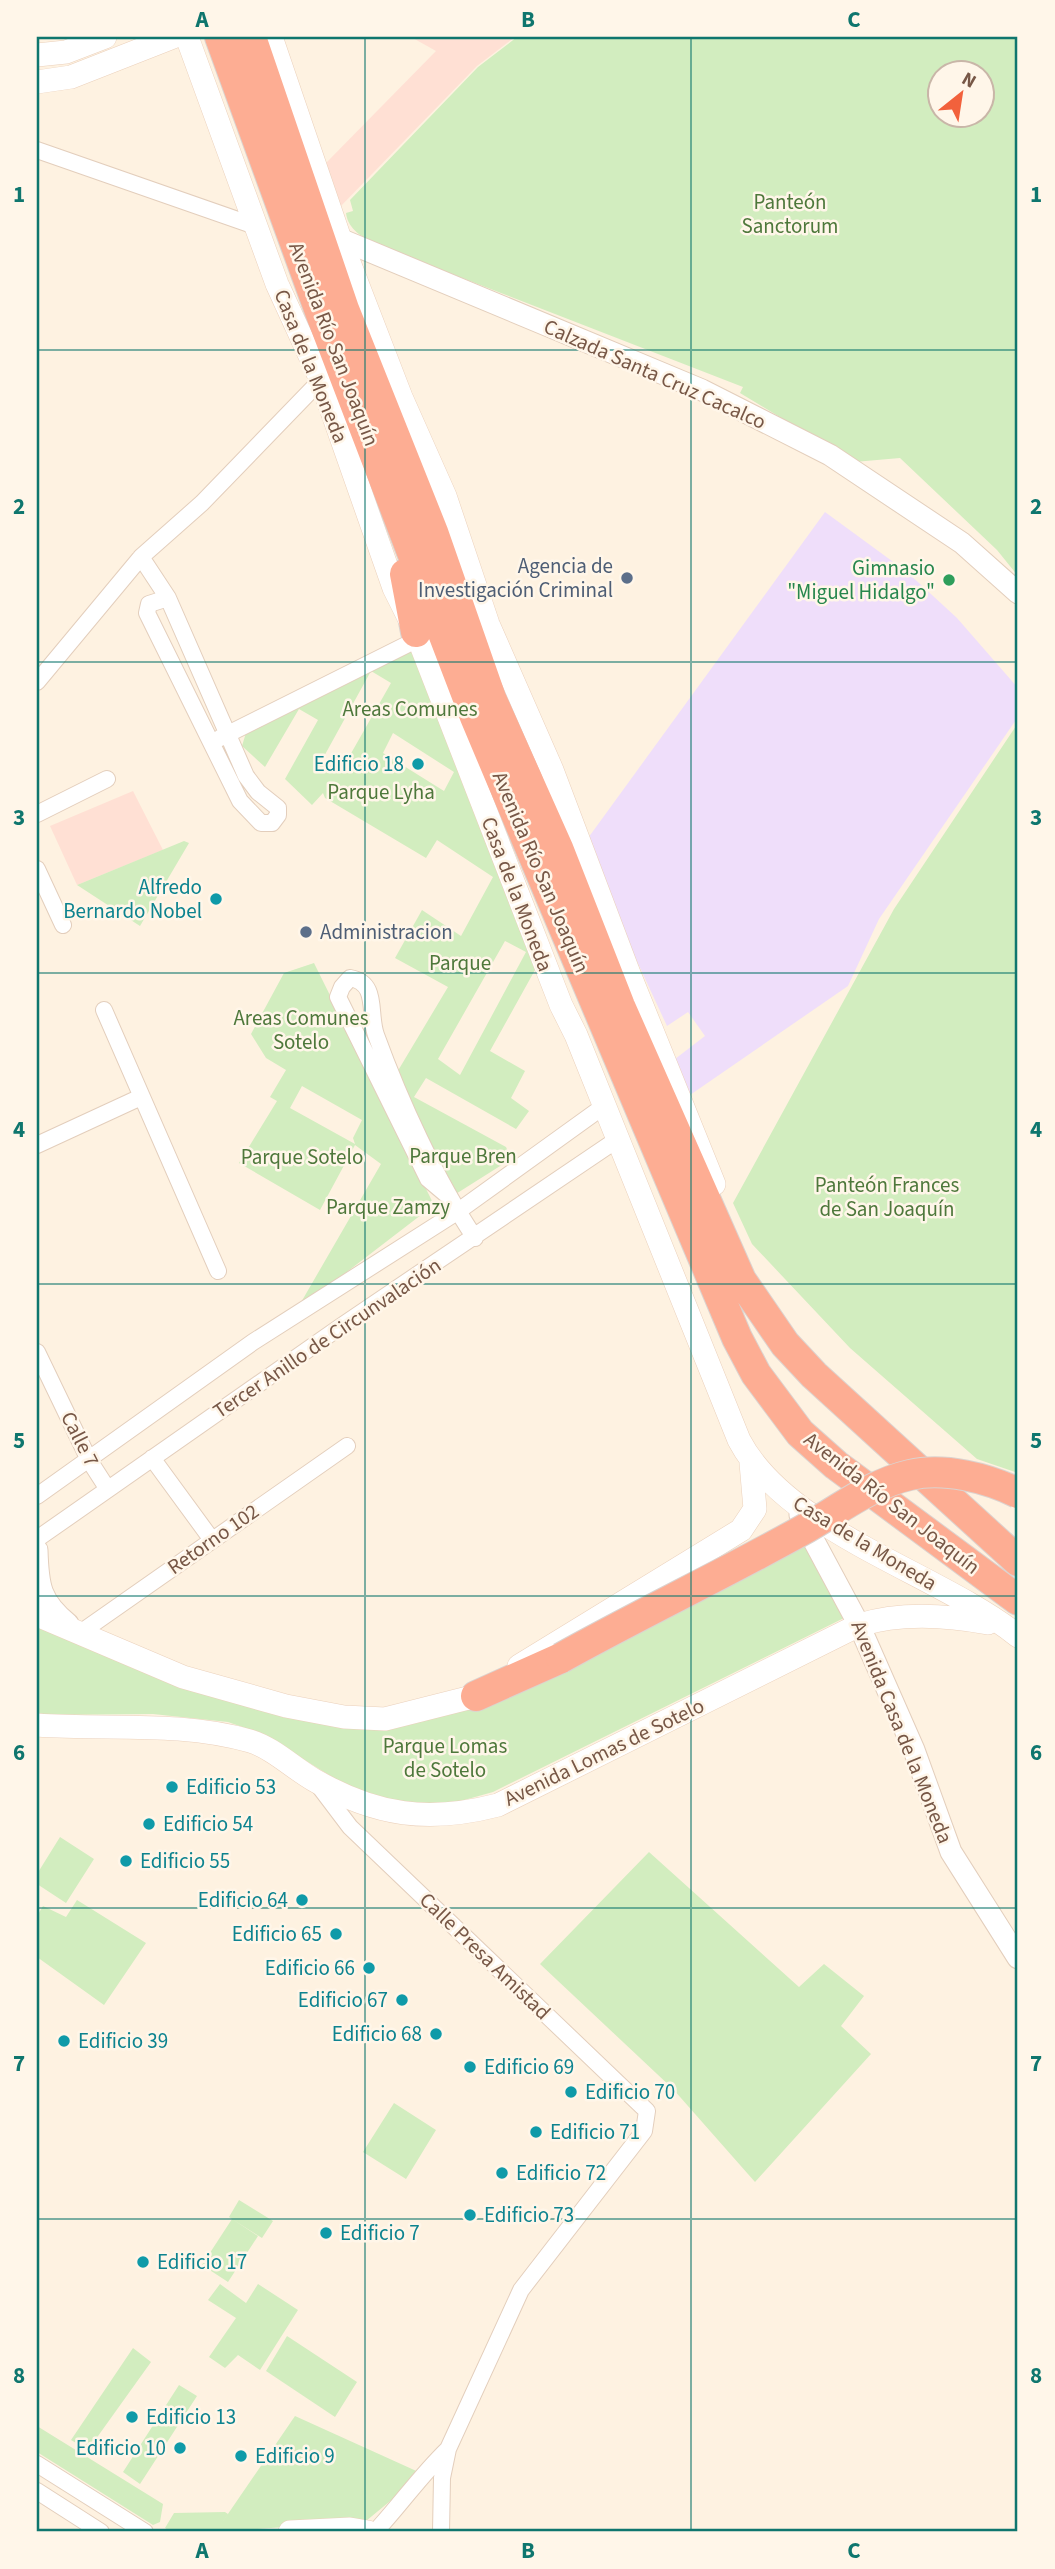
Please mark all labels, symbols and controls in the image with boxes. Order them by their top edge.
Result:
text: A [194,3,209,36]
text: B [521,3,535,36]
text: C [847,3,861,36]
north arrow [926,60,996,130]
text: N [957,66,981,95]
text: 1 [13,178,25,211]
text: 1 [1030,178,1042,211]
park label: Panteón Sanctorum [742,187,838,241]
street label: Avenida Río San Joaquín [281,238,387,450]
street label: Casa de la Moneda [266,285,356,447]
street label: Calzada Santa Cruz Cacalco [539,311,771,437]
text: 2 [13,490,25,523]
text: 2 [1030,490,1042,523]
place label: Agencia de Investigación Criminal [418,551,613,605]
place label: Gimnasio "Miguel Hidalgo" [787,553,935,607]
marker: Agencia de Investigación Criminal [619,570,635,586]
marker: Gimnasio "Miguel Hidalgo" [941,572,957,588]
park label: Areas Comunes [342,694,478,724]
place label: Edificio 18 [314,749,404,779]
marker: Edificio 18 [410,756,426,772]
street label: Avenida Río San Joaquín [485,767,597,977]
park label: Parque Lyha [327,777,435,807]
text: 3 [13,801,25,834]
text: 3 [1030,801,1042,834]
street label: Casa de la Moneda [474,812,560,976]
place label: Alfredo Bernardo Nobel [63,872,202,926]
marker: Alfredo Bernardo Nobel [208,891,224,907]
place label: Administracion [320,917,453,947]
marker: Administracion [298,924,314,940]
park label: Parque [429,948,491,978]
park label: Areas Comunes Sotelo [233,1003,369,1057]
text: 4 [13,1113,25,1146]
text: 4 [1030,1113,1042,1146]
park label: Parque Bren [409,1141,517,1171]
park label: Parque Sotelo [241,1142,363,1172]
park label: Panteón Frances de San Joaquín [815,1170,959,1224]
park label: Parque Zamzy [326,1192,450,1222]
street label: Tercer Anillo de Circunvalación [207,1250,447,1426]
street label: Calle 7 [53,1406,107,1472]
text: 5 [13,1424,25,1457]
text: 5 [1030,1424,1042,1457]
street label: Avenida Río San Joaquín [798,1425,986,1581]
street label: Casa de la Moneda [787,1488,943,1598]
street label: Retorno 102 [161,1496,265,1582]
street label: Avenida Casa de la Moneda [844,1616,960,1848]
street label: Avenida Lomas de Sotelo [499,1690,709,1814]
park label: Parque Lomas de Sotelo [383,1731,507,1785]
text: 6 [13,1736,25,1769]
text: 6 [1030,1736,1042,1769]
place label: Edificio 53 [186,1772,276,1802]
marker: Edificio 53 [164,1779,180,1795]
place label: Edificio 54 [163,1809,253,1839]
marker: Edificio 54 [141,1816,157,1832]
place label: Edificio 55 [140,1846,230,1876]
marker: Edificio 55 [118,1853,134,1869]
place label: Edificio 64 [198,1885,288,1915]
street label: Calle Presa Amistad [413,1885,557,2027]
marker: Edificio 64 [294,1892,310,1908]
place label: Edificio 65 [232,1919,322,1949]
marker: Edificio 65 [328,1926,344,1942]
place label: Edificio 66 [265,1953,355,1983]
marker: Edificio 66 [361,1960,377,1976]
place label: Edificio 67 [298,1985,388,2015]
marker: Edificio 67 [394,1992,410,2008]
place label: Edificio 68 [332,2019,422,2049]
place label: Edificio 39 [78,2026,168,2056]
marker: Edificio 68 [428,2026,444,2042]
marker: Edificio 39 [56,2033,72,2049]
text: 7 [13,2047,25,2080]
text: 7 [1030,2047,1042,2080]
place label: Edificio 69 [484,2052,574,2082]
marker: Edificio 69 [462,2059,478,2075]
place label: Edificio 70 [585,2077,675,2107]
marker: Edificio 70 [563,2084,579,2100]
place label: Edificio 71 [550,2117,640,2147]
marker: Edificio 71 [528,2124,544,2140]
place label: Edificio 72 [516,2158,606,2188]
marker: Edificio 72 [494,2165,510,2181]
place label: Edificio 73 [484,2200,574,2230]
marker: Edificio 73 [462,2207,478,2223]
place label: Edificio 7 [340,2218,420,2248]
marker: Edificio 7 [318,2225,334,2241]
place label: Edificio 17 [157,2247,247,2277]
marker: Edificio 17 [135,2254,151,2270]
text: 8 [13,2359,25,2392]
text: 8 [1030,2359,1042,2392]
place label: Edificio 13 [146,2402,236,2432]
marker: Edificio 13 [124,2409,140,2425]
place label: Edificio 10 [76,2433,166,2463]
marker: Edificio 10 [172,2440,188,2456]
place label: Edificio 9 [255,2441,335,2471]
marker: Edificio 9 [233,2448,249,2464]
text: A [194,2534,209,2567]
text: B [521,2534,535,2567]
text: C [847,2534,861,2567]

